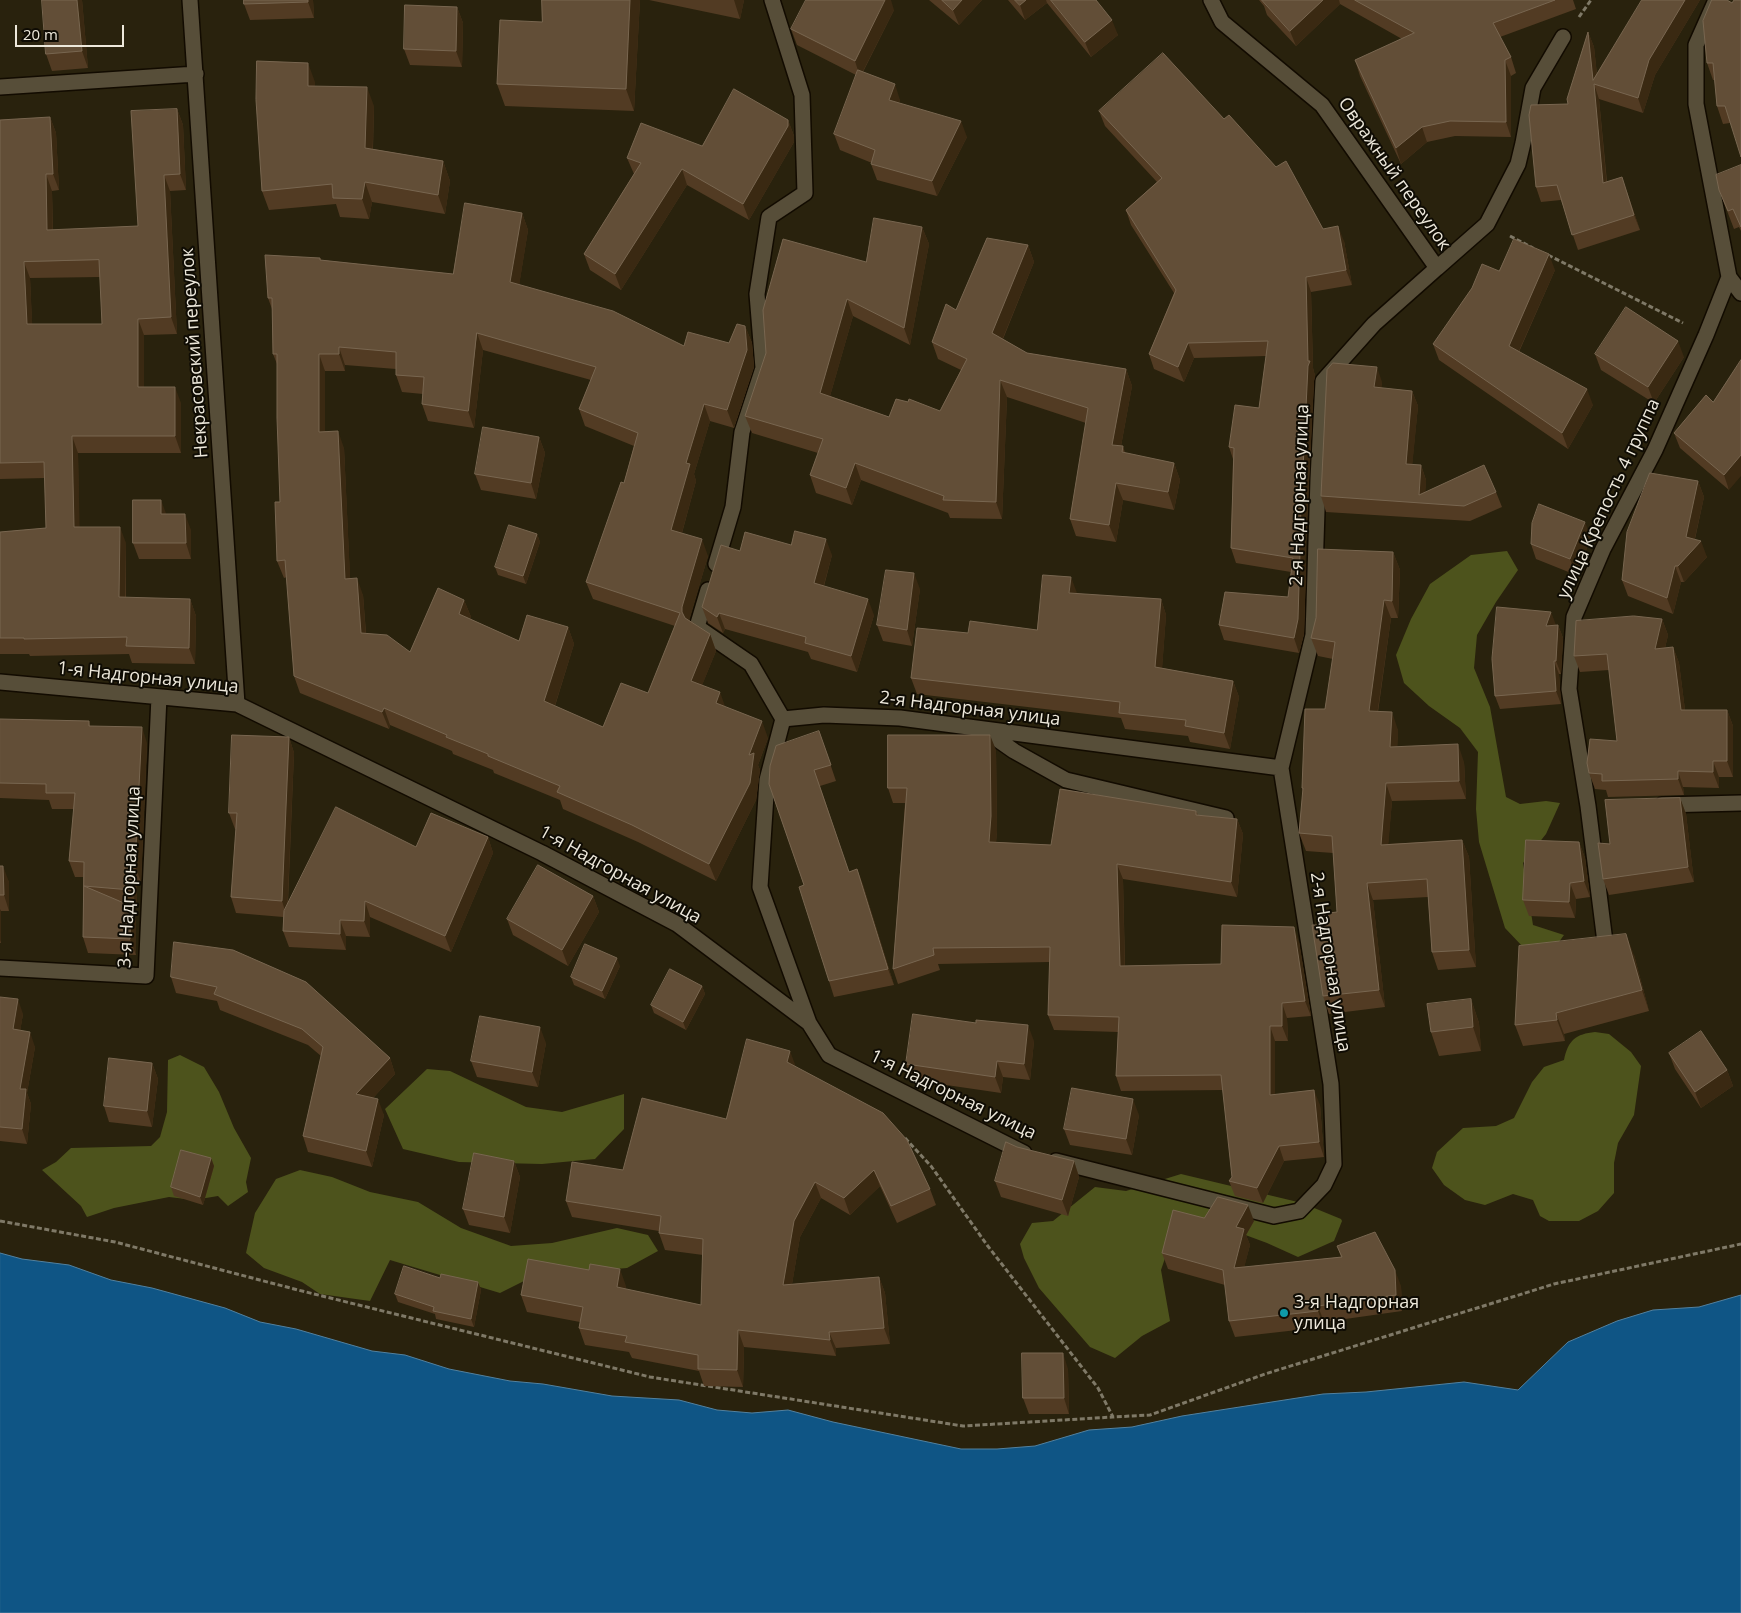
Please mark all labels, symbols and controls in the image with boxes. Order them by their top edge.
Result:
scale bar [18,15,126,47]
text: 20 m [23,24,58,44]
street label: Овражный переулок [1333,93,1455,255]
street label: Некрасовский переулок [177,247,213,459]
street label: улица Крепость 4 группа [1553,396,1665,602]
street label: 2-я Надгорная улица [1286,404,1314,586]
street label: 1-я Надгорная улица [56,658,240,698]
street label: 2-я Надгорная улица [878,687,1062,731]
street label: 3-я Надгорная улица [114,786,146,968]
street label: 1-я Надгорная улица [535,821,705,929]
street label: 2-я Надгорная улица [1305,870,1355,1054]
street label: 1-я Надгорная улица [866,1045,1040,1145]
place label: 3-я Надгорная улица [1294,1292,1419,1335]
marker: 3-я Надгорная улица [1278,1307,1290,1319]

